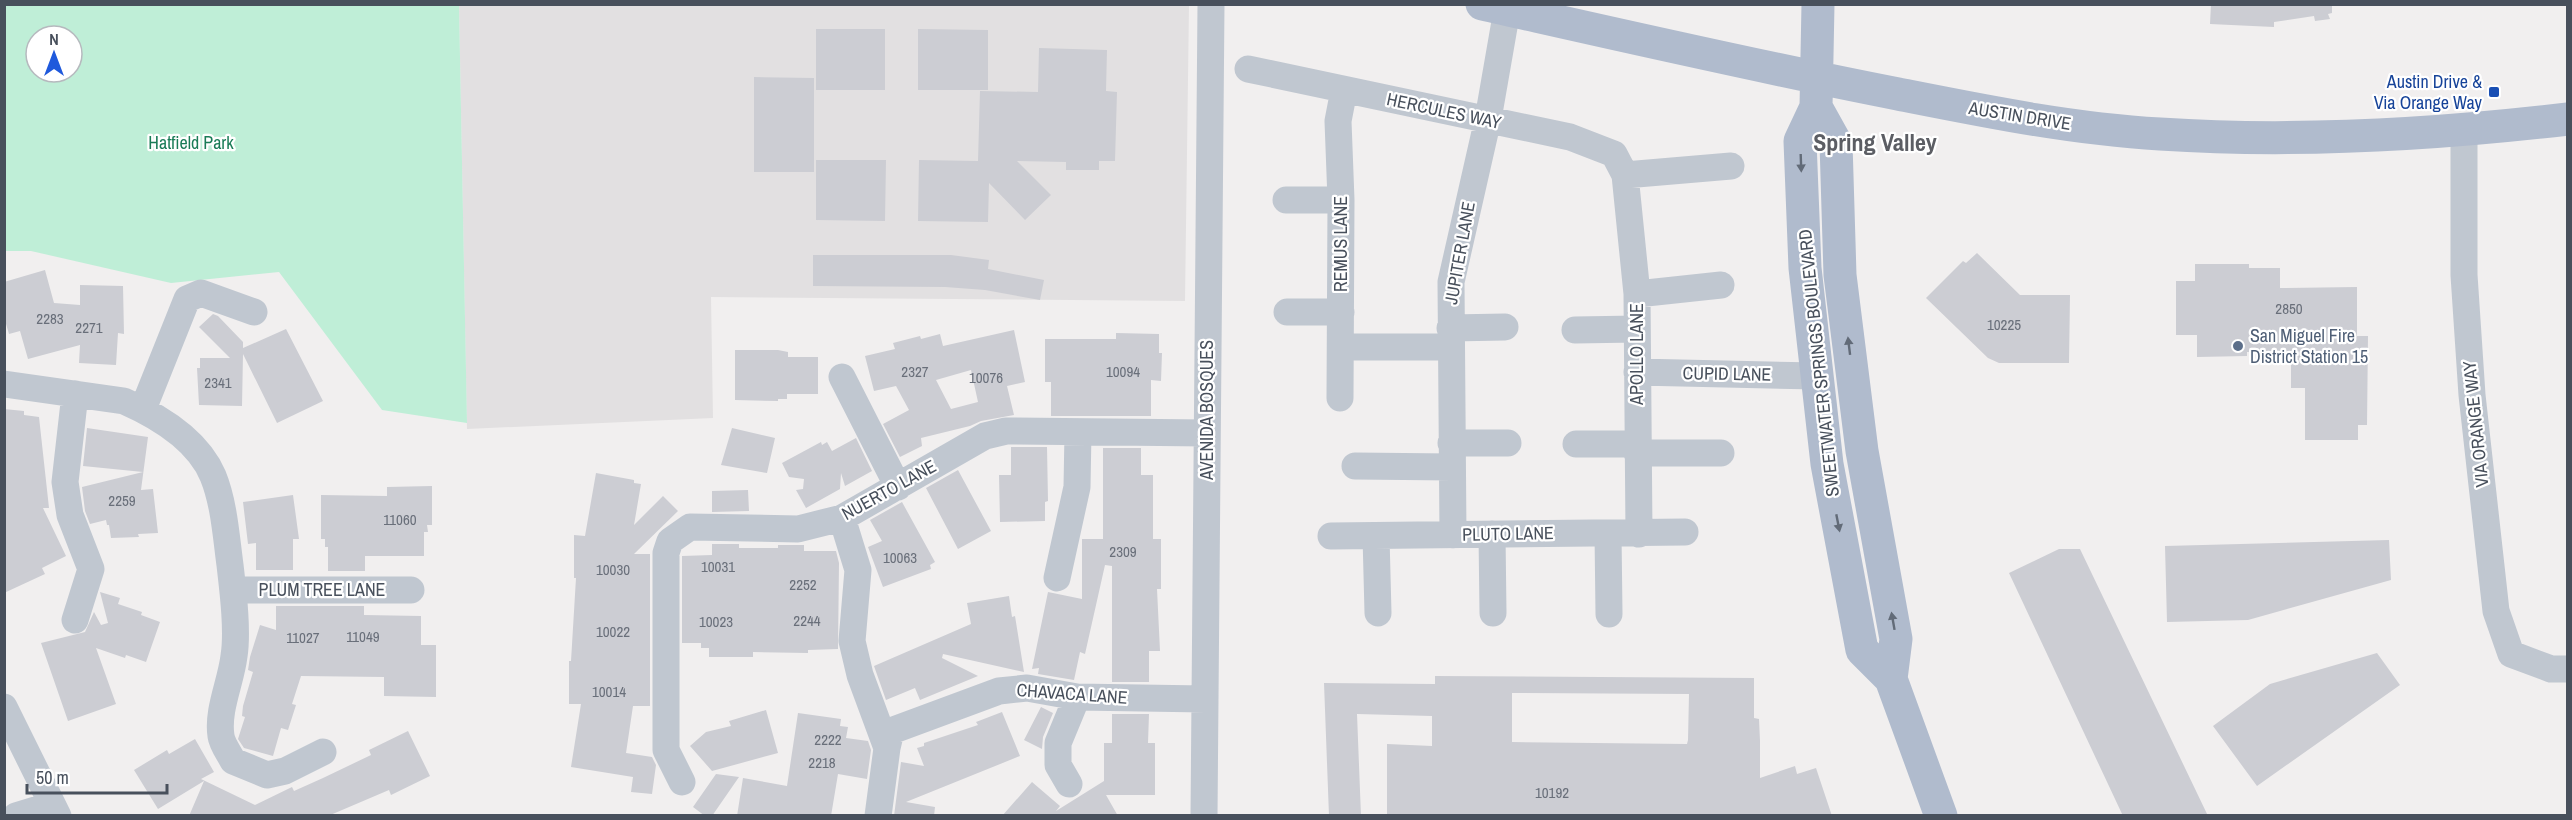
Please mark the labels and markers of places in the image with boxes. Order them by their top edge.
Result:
place label: Austin Drive & Via Orange Way [2374,69,2483,115]
marker: Austin Drive & Via Orange Way [2487,85,2501,99]
place label: San Miguel Fire District Station 15 [2250,323,2368,369]
marker: San Miguel Fire District Station 15 [2231,339,2245,353]

